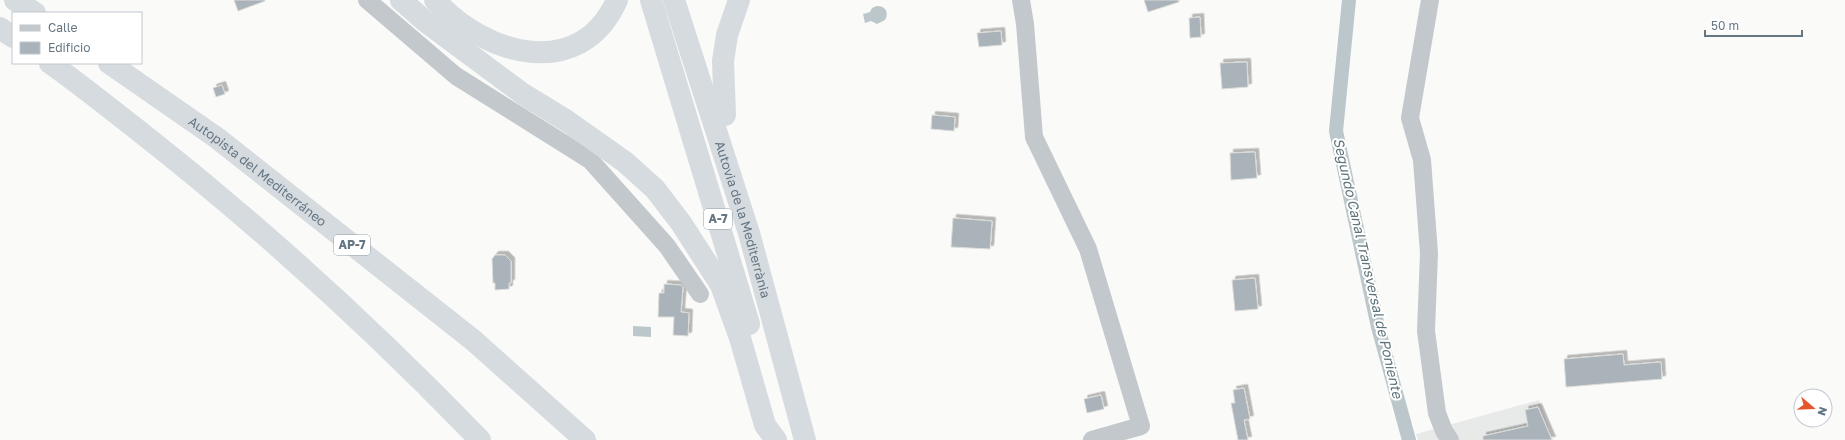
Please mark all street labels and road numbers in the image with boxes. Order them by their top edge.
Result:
street label: Autopista del Mediterráneo [186,113,330,230]
street label: Autovia de la Mediterrània [712,139,774,300]
road number: A-7 [704,209,732,229]
road number: AP-7 [334,235,370,255]

